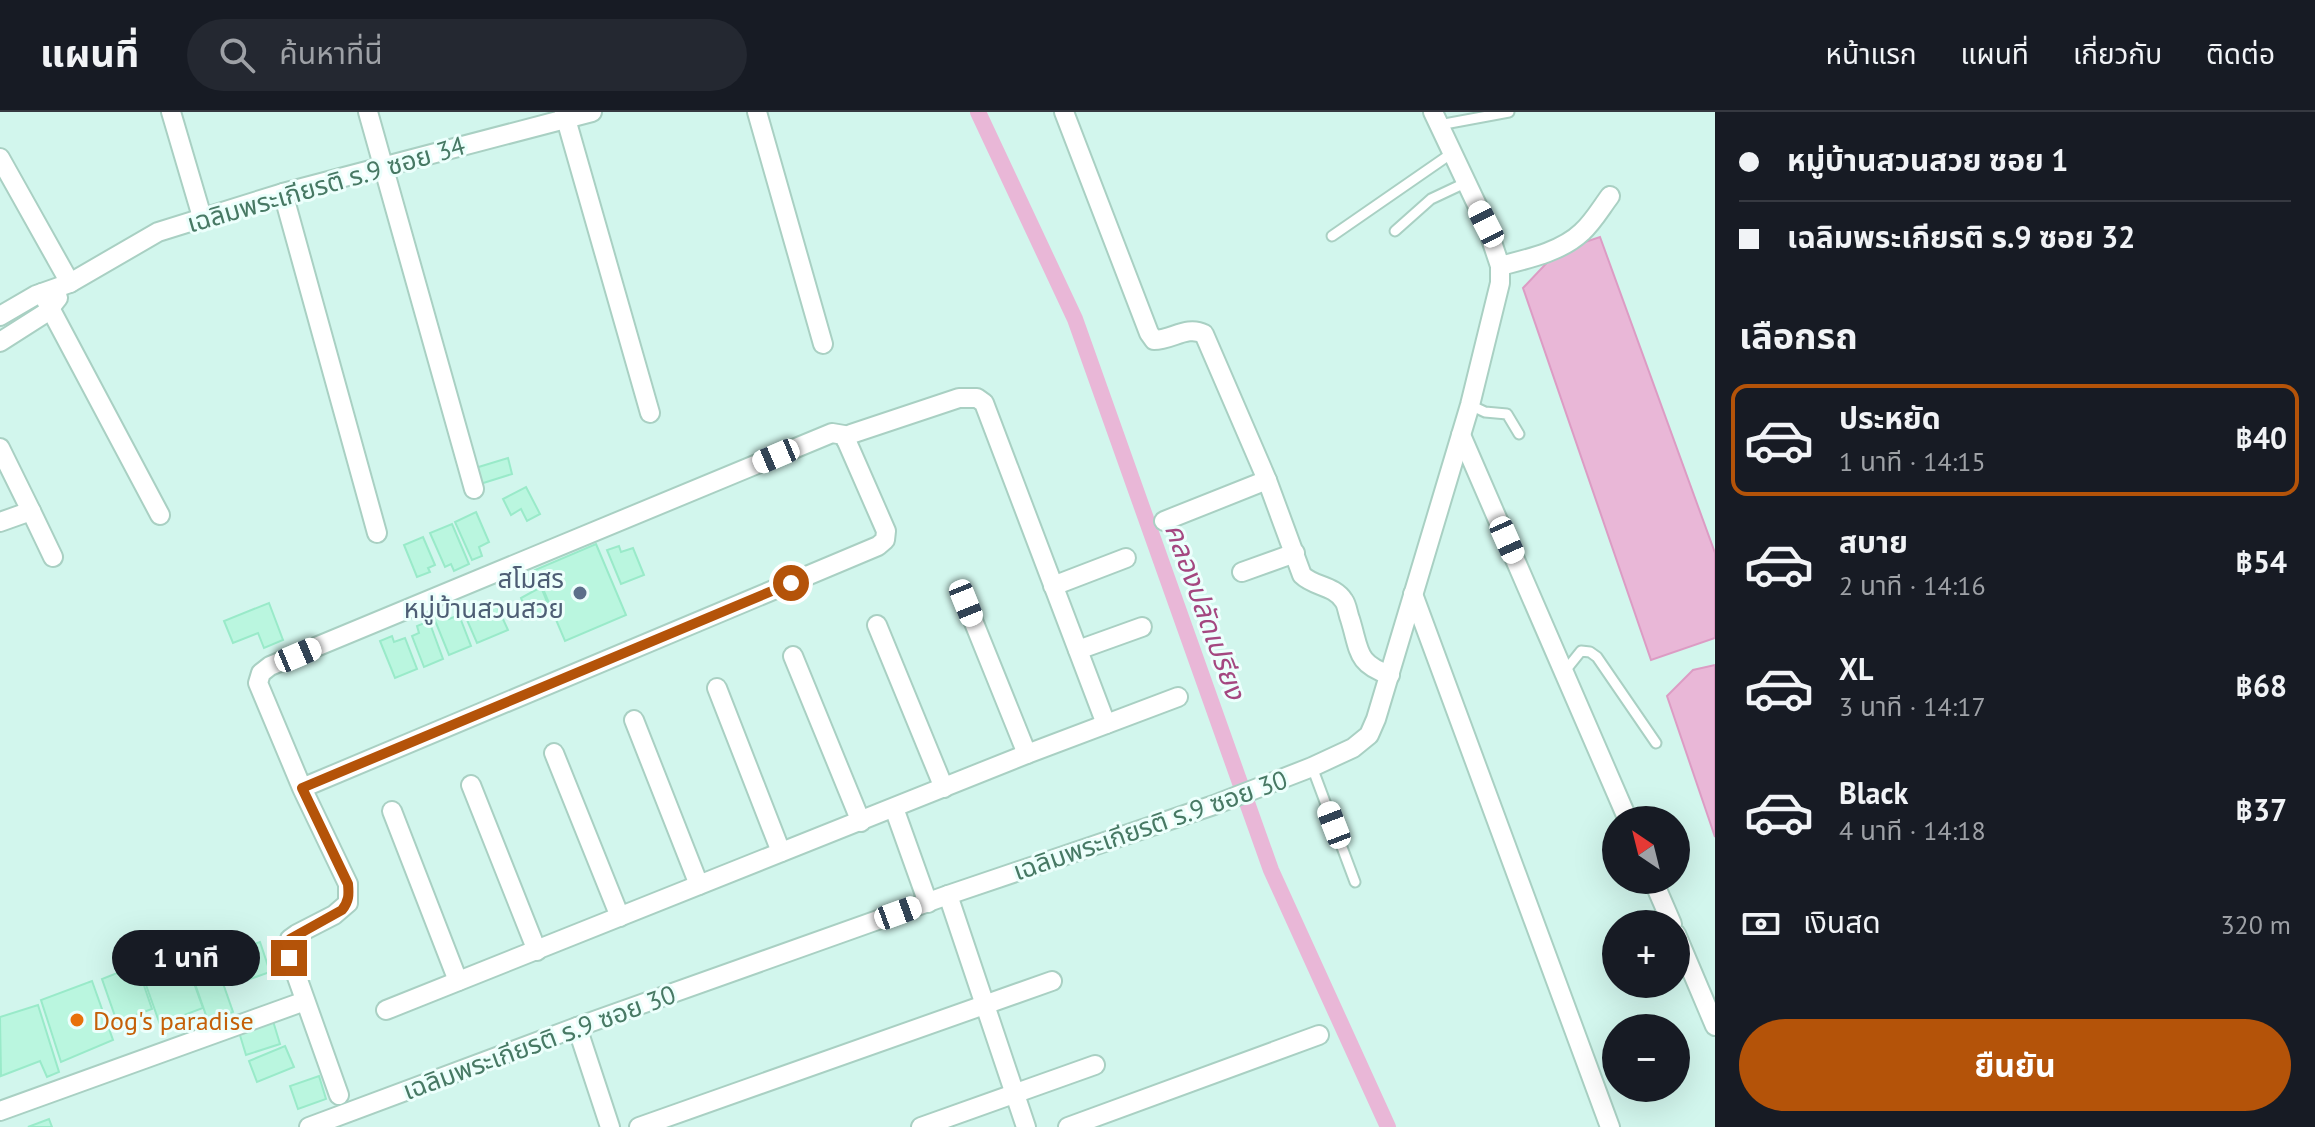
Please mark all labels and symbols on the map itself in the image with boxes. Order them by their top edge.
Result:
street label: เฉลิมพระเกียรติ ร.9 ซอย 34 [183,128,469,240]
car [1464,197,1508,251]
car [749,436,803,476]
car [1486,513,1528,567]
water label: คลองปลัดเปรียง [1157,518,1256,706]
place label: สโมสร หมู่บ้านสวนสวย [404,562,564,625]
route start [773,565,809,601]
car [946,576,986,630]
marker: สโมสร หมู่บ้านสวนสวย [571,584,589,602]
car [271,635,325,675]
street label: เฉลิมพระเกียรติ ร.9 ซอย 30 [1009,763,1291,887]
car [1314,798,1354,852]
north arrow [1602,806,1690,894]
car [871,894,925,932]
callout: 1 นาที [113,930,261,986]
route end [271,940,307,976]
street label: เฉลิมพระเกียรติ ร.9 ซอย 30 [398,977,680,1107]
place label: Dog's paradise [93,1004,254,1037]
marker: Dog's paradise [68,1011,86,1029]

